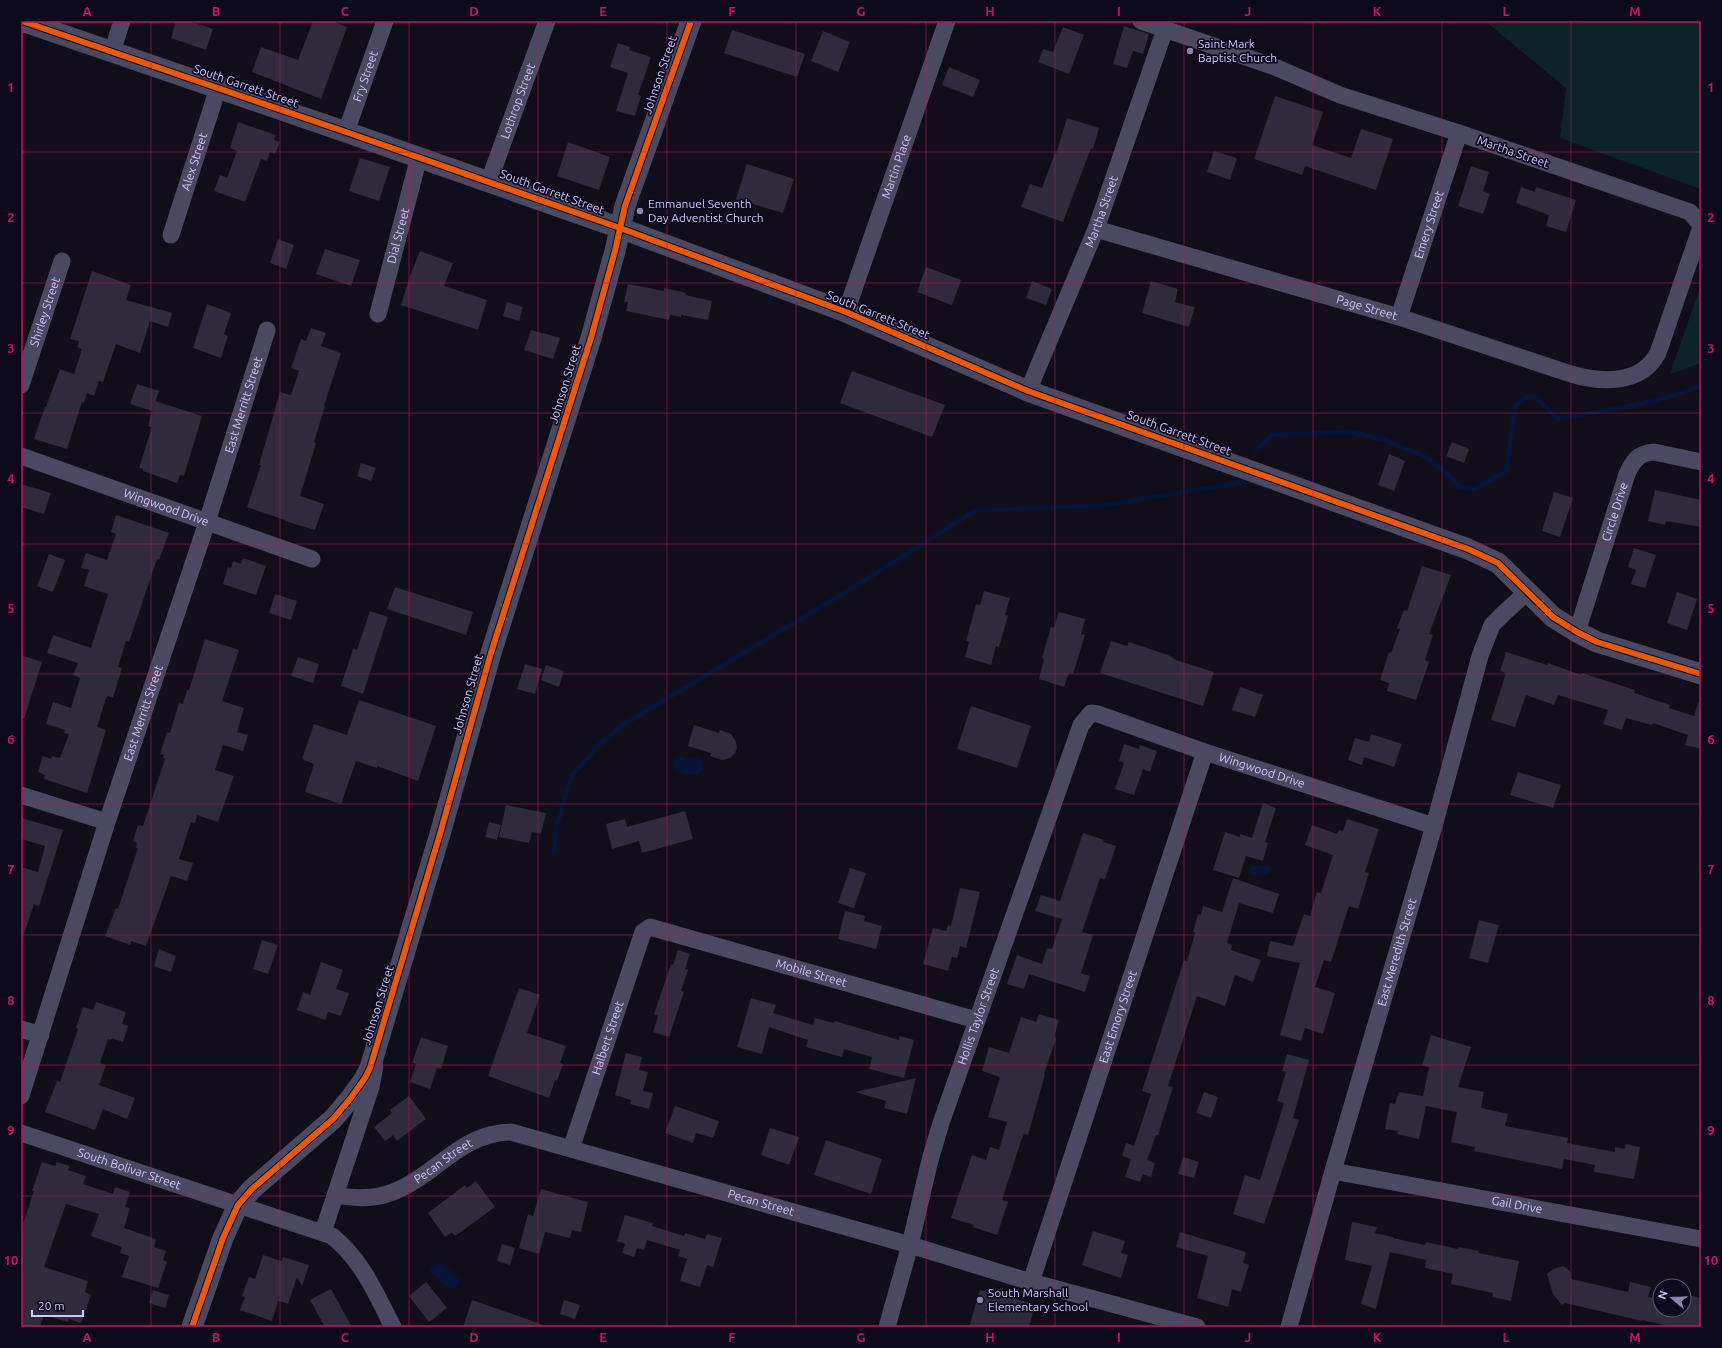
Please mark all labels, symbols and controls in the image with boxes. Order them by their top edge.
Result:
text: A [82,4,92,18]
text: B [212,4,221,18]
text: C [341,4,350,18]
text: D [469,4,479,18]
text: E [599,4,607,18]
text: F [728,4,736,18]
text: G [857,4,866,18]
text: H [985,4,995,18]
text: I [1117,4,1121,18]
text: J [1245,4,1251,18]
text: K [1373,4,1382,18]
text: L [1502,4,1510,18]
text: M [1629,4,1641,18]
street label: Johnson Street [640,34,679,116]
place label: Saint Mark Baptist Church [1198,37,1277,64]
marker: Saint Mark Baptist Church [1185,46,1195,56]
street label: Fry Street [350,49,380,103]
street label: South Garrett Street [192,61,301,110]
street label: Lothrop Street [498,61,537,141]
text: 1 [7,80,15,94]
text: 1 [1707,80,1715,94]
street label: Alex Street [179,131,209,192]
street label: Martin Place [879,133,913,200]
street label: Martha Street [1476,133,1551,170]
street label: South Garrett Street [498,167,606,217]
street label: Martha Street [1082,174,1120,249]
street label: Emery Street [1411,189,1446,260]
place label: Emmanuel Seventh Day Adventist Church [648,197,764,224]
street label: Dial Street [384,206,412,265]
marker: Emmanuel Seventh Day Adventist Church [635,206,645,216]
text: 2 [7,210,15,224]
text: 2 [1707,210,1715,224]
street label: Shirley Street [27,275,62,348]
street label: South Garrett Street [825,288,932,341]
street label: Page Street [1335,292,1399,322]
text: 3 [7,341,15,355]
text: 3 [1707,341,1715,355]
street label: Johnson Street [546,342,583,425]
street label: East Merritt Street [222,355,264,455]
street label: South Garrett Street [1125,408,1233,458]
text: 4 [7,471,15,485]
text: 4 [1707,471,1715,485]
street label: Circle Drive [1599,481,1630,543]
street label: Wingwood Drive [122,486,211,528]
text: 5 [7,601,15,615]
text: 5 [1707,601,1715,615]
street label: Johnson Street [450,652,485,735]
street label: East Merritt Street [121,663,165,763]
text: 6 [7,732,15,746]
text: 6 [1707,732,1715,746]
street label: Wingwood Drive [1217,750,1307,790]
text: 7 [7,862,15,876]
text: 7 [1707,862,1715,876]
street label: East Meredith Street [1375,896,1419,1008]
street label: Mobile Street [774,956,849,989]
street label: Johnson Street [359,963,396,1046]
street label: Hollis Taylor Street [955,966,1001,1066]
street label: East Emory Street [1096,969,1139,1065]
text: 8 [7,993,15,1007]
text: 8 [1707,993,1715,1007]
street label: Halbert Street [589,999,626,1076]
text: 9 [7,1123,15,1137]
text: 9 [1707,1123,1715,1137]
street label: Pecan Street [411,1136,475,1186]
street label: South Bolivar Street [76,1145,183,1192]
street label: Pecan Street [726,1187,796,1218]
street label: Gail Drive [1491,1193,1543,1216]
text: 10 [4,1253,18,1267]
text: 10 [1704,1253,1718,1267]
north arrow [1652,1278,1692,1318]
place label: South Marshall Elementary School [988,1286,1088,1313]
text: N [1656,1289,1670,1301]
scale bar [32,1292,83,1318]
marker: South Marshall Elementary School [975,1295,985,1305]
text: 20 m [38,1299,65,1312]
text: A [82,1330,92,1344]
text: B [212,1330,221,1344]
text: C [341,1330,350,1344]
text: D [469,1330,479,1344]
text: E [599,1330,607,1344]
text: F [728,1330,736,1344]
text: G [857,1330,866,1344]
text: H [985,1330,995,1344]
text: I [1117,1330,1121,1344]
text: J [1245,1330,1251,1344]
text: K [1373,1330,1382,1344]
text: L [1502,1330,1510,1344]
text: M [1629,1330,1641,1344]

